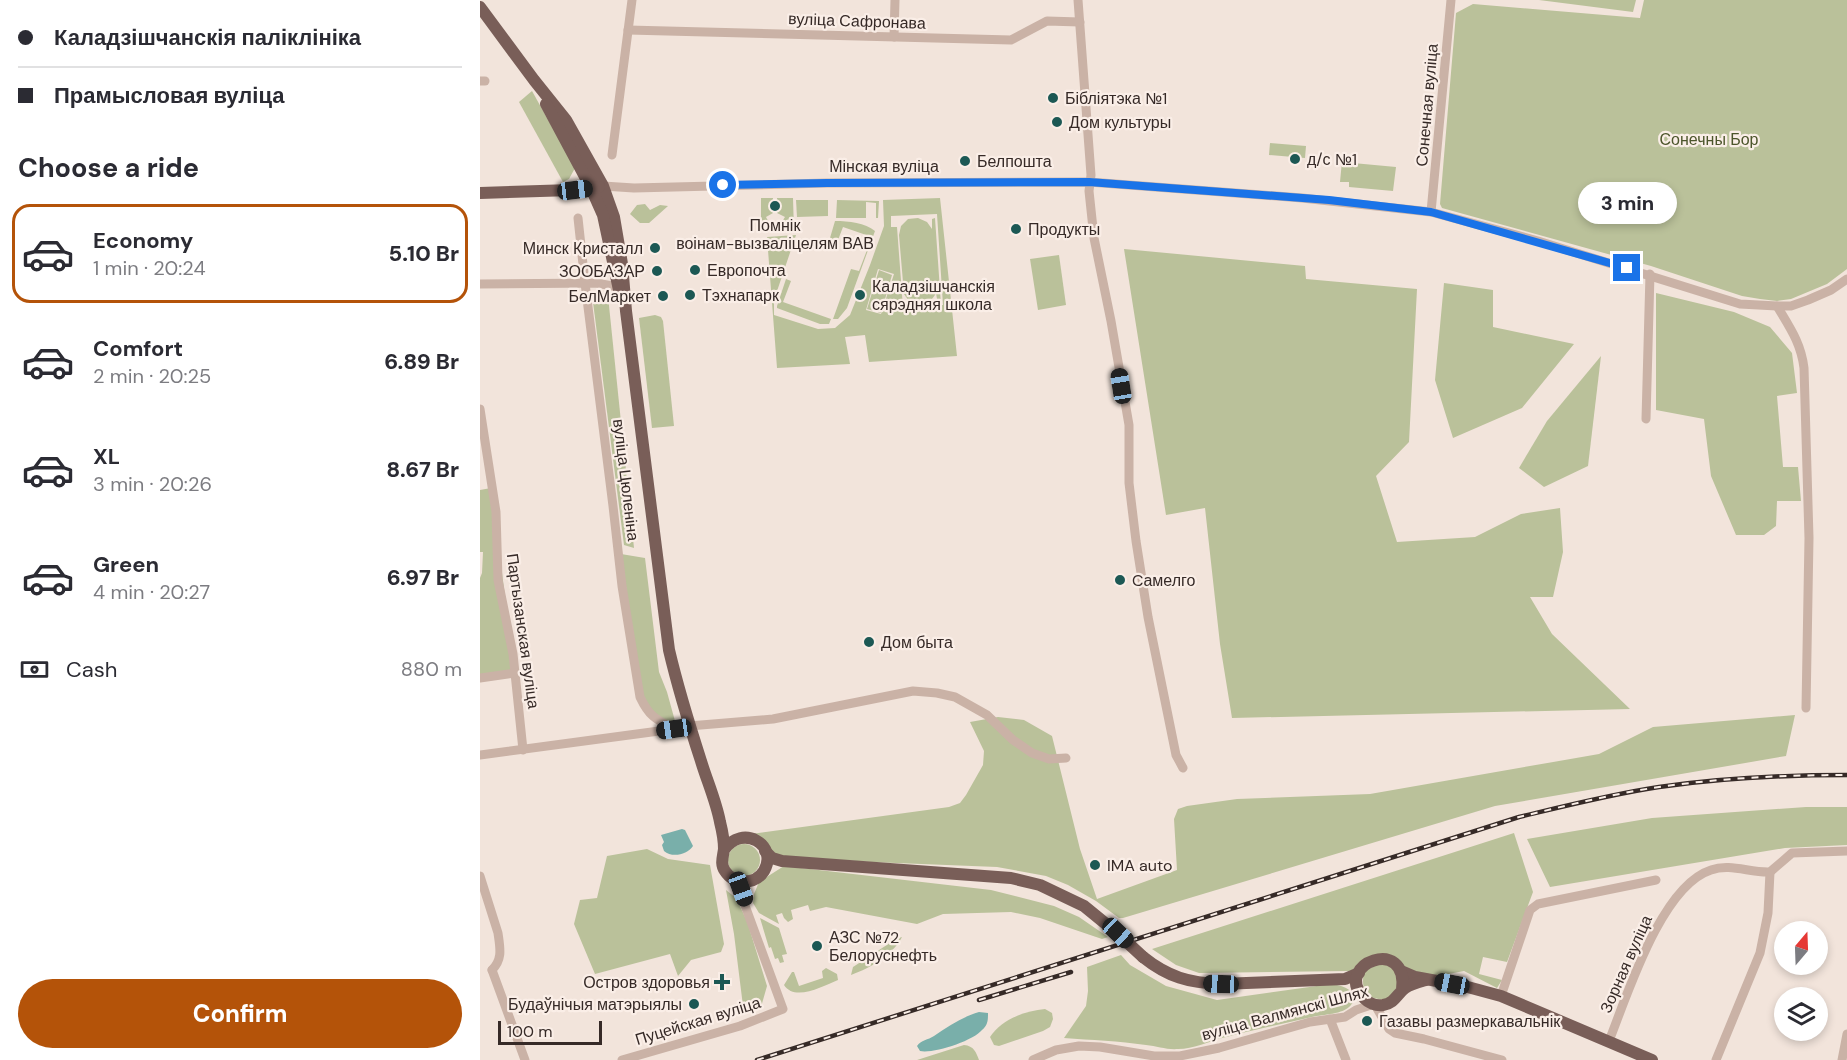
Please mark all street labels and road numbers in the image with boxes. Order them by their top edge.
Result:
street label: вуліца Сафронава [788,8,926,34]
street label: Сонечная вуліца [1411,43,1443,167]
street label: Мінская вуліца [829,156,939,177]
street label: вуліца Цюленіна [608,418,644,542]
street label: Партызанская вуліца [502,552,544,710]
street label: Зорная вуліца [1595,912,1657,1016]
street label: вуліца Валмянскі Шлях [1199,981,1371,1045]
street label: Пуцейская вуліца [633,992,763,1050]

